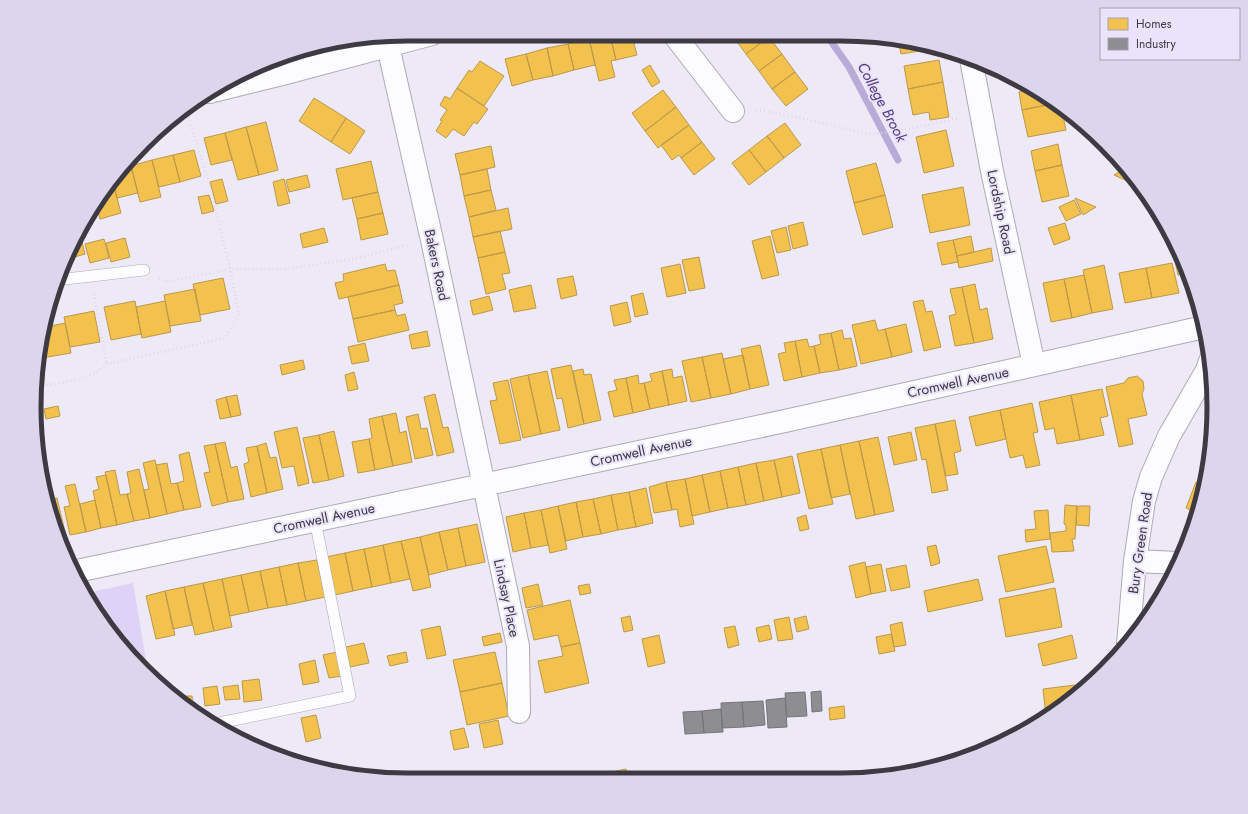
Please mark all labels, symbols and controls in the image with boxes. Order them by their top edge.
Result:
legend [1100,8,1240,60]
text: Homes [1136,15,1172,33]
text: Industry [1136,35,1177,53]
water label: College Brook [852,58,913,146]
street label: Lordship Road [982,168,1020,256]
street label: Bakers Road [420,227,454,303]
street label: Cromwell Avenue [905,361,1011,403]
street label: Cromwell Avenue [588,430,694,472]
street label: Bury Green Road [1123,491,1157,595]
street label: Cromwell Avenue [271,497,377,539]
street label: Lindsay Place [489,557,525,639]

